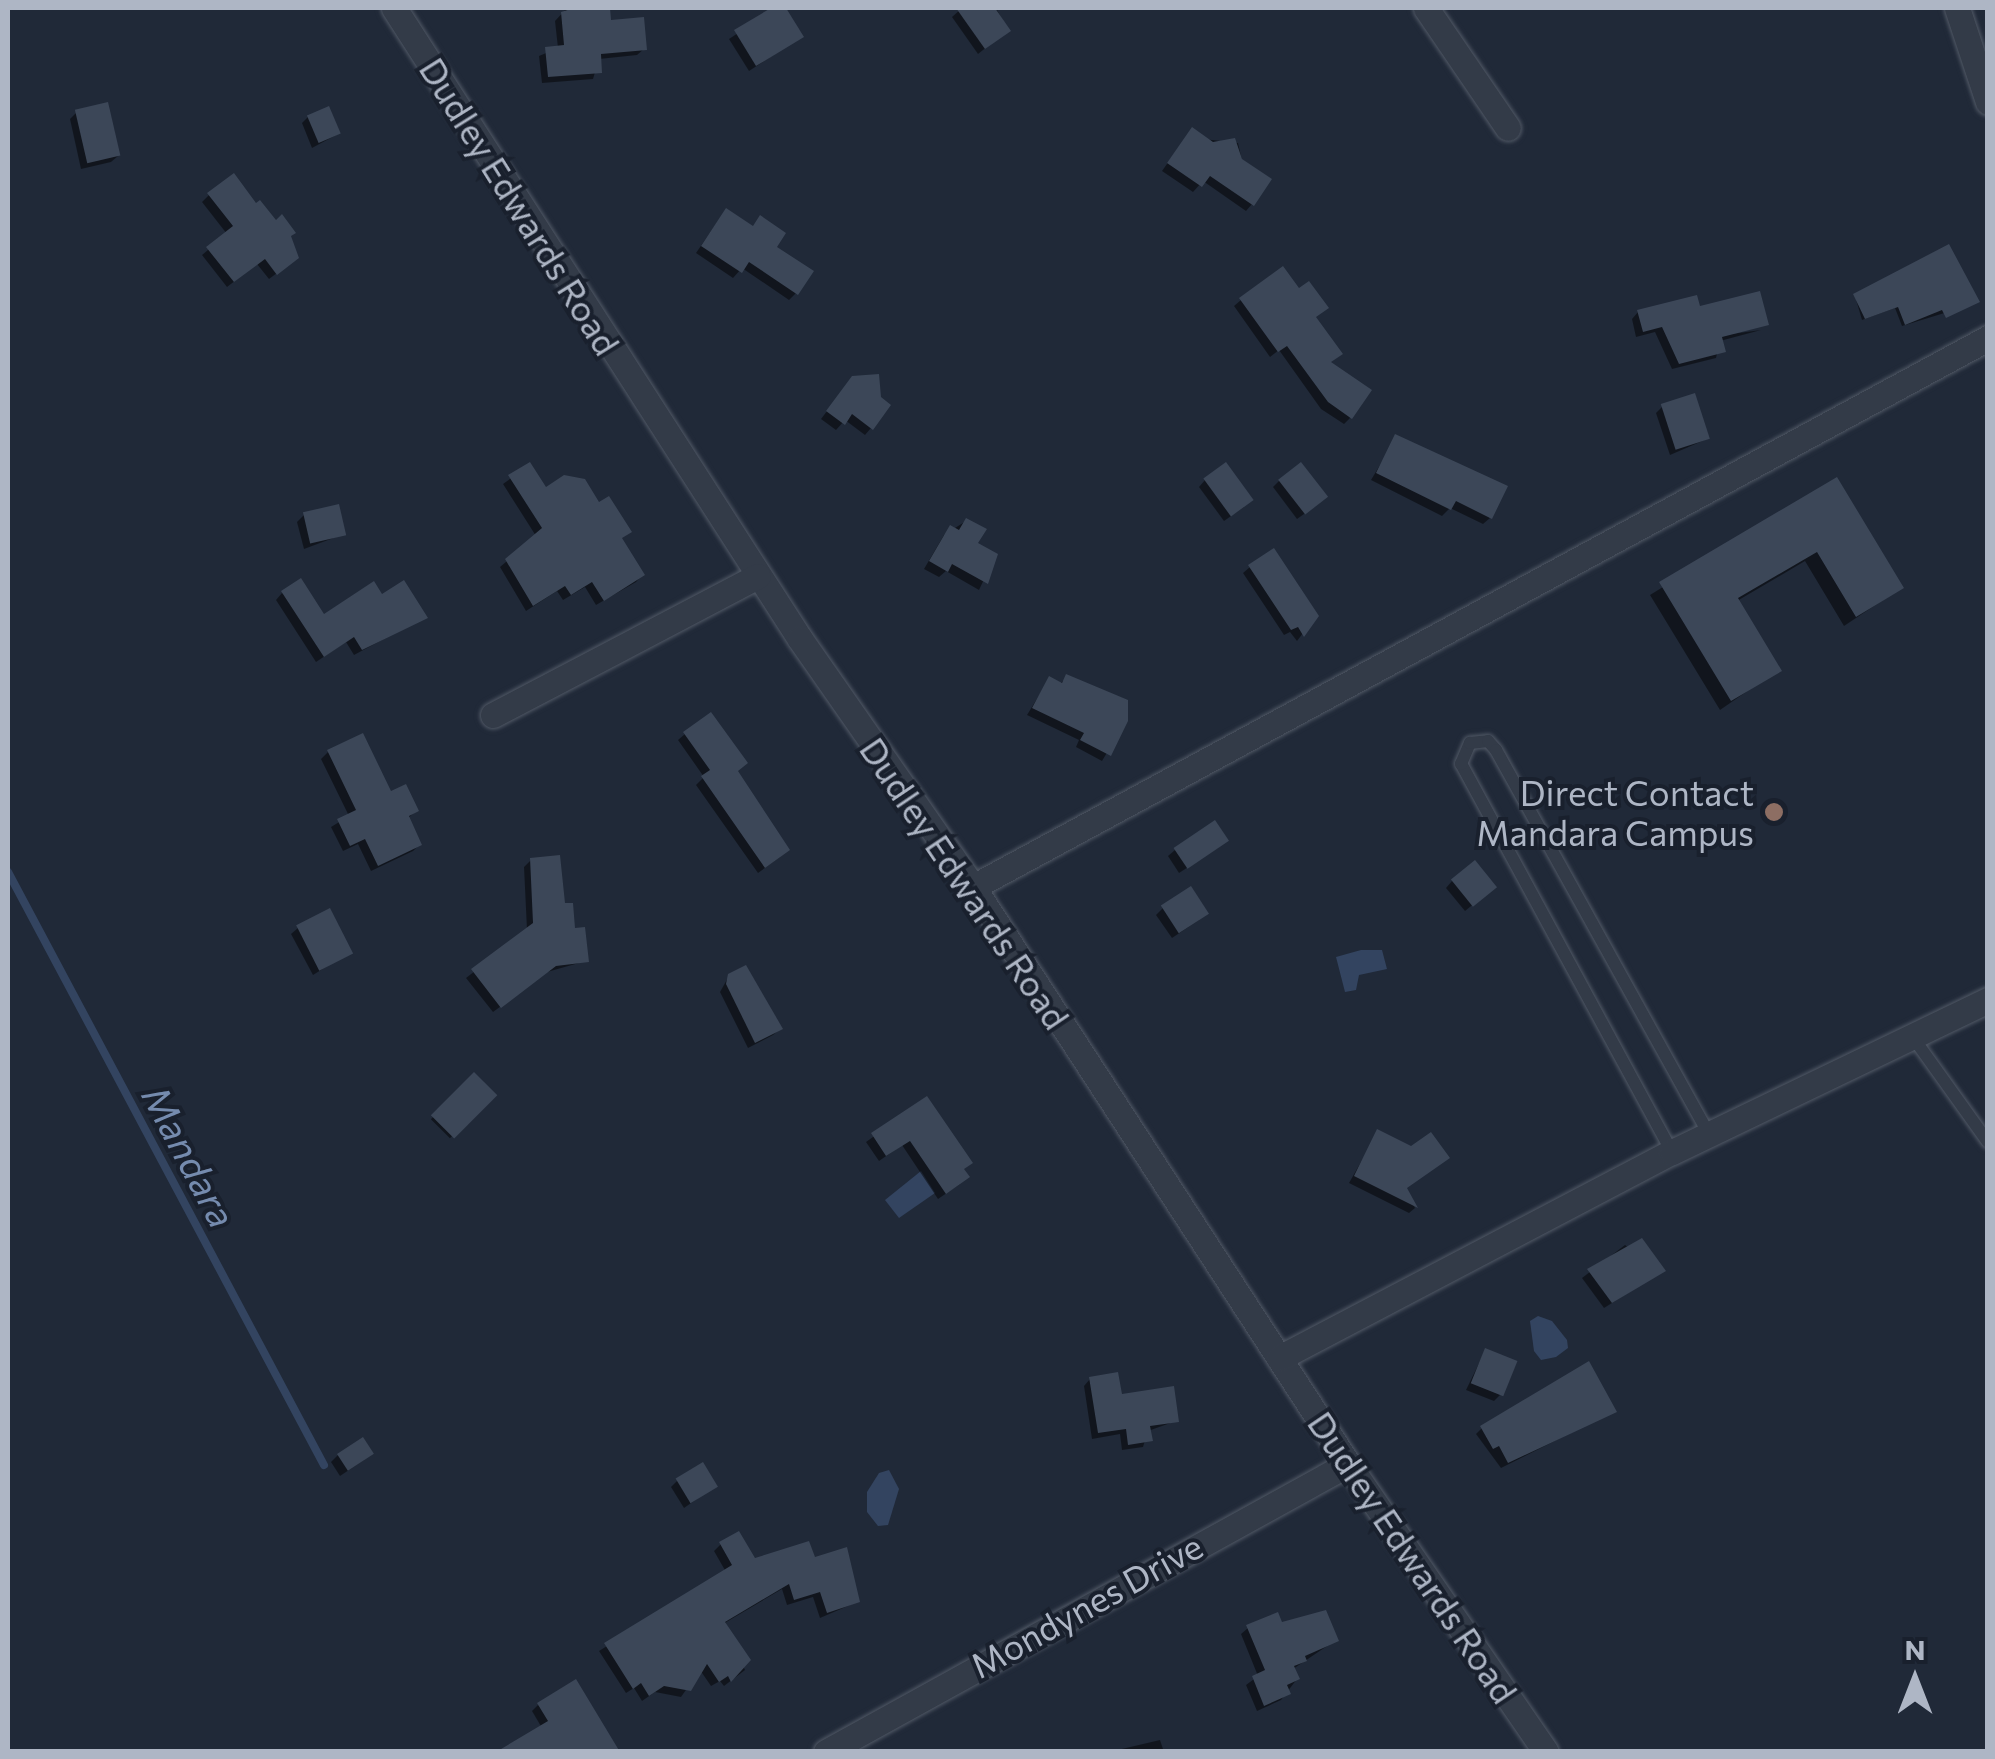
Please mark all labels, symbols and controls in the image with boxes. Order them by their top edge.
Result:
street label: Dudley Edwards Road [412,50,628,362]
street label: Dudley Edwards Road [852,729,1078,1037]
place label: Direct Contact Mandara Campus [1476,771,1754,853]
marker: Direct Contact Mandara Campus [1763,801,1785,823]
water label: Mandara [134,1077,246,1235]
street label: Dudley Edwards Road [1300,1403,1526,1711]
street label: Mondynes Drive [963,1524,1209,1686]
north arrow [1865,1629,1965,1729]
text: N [1905,1632,1926,1666]

